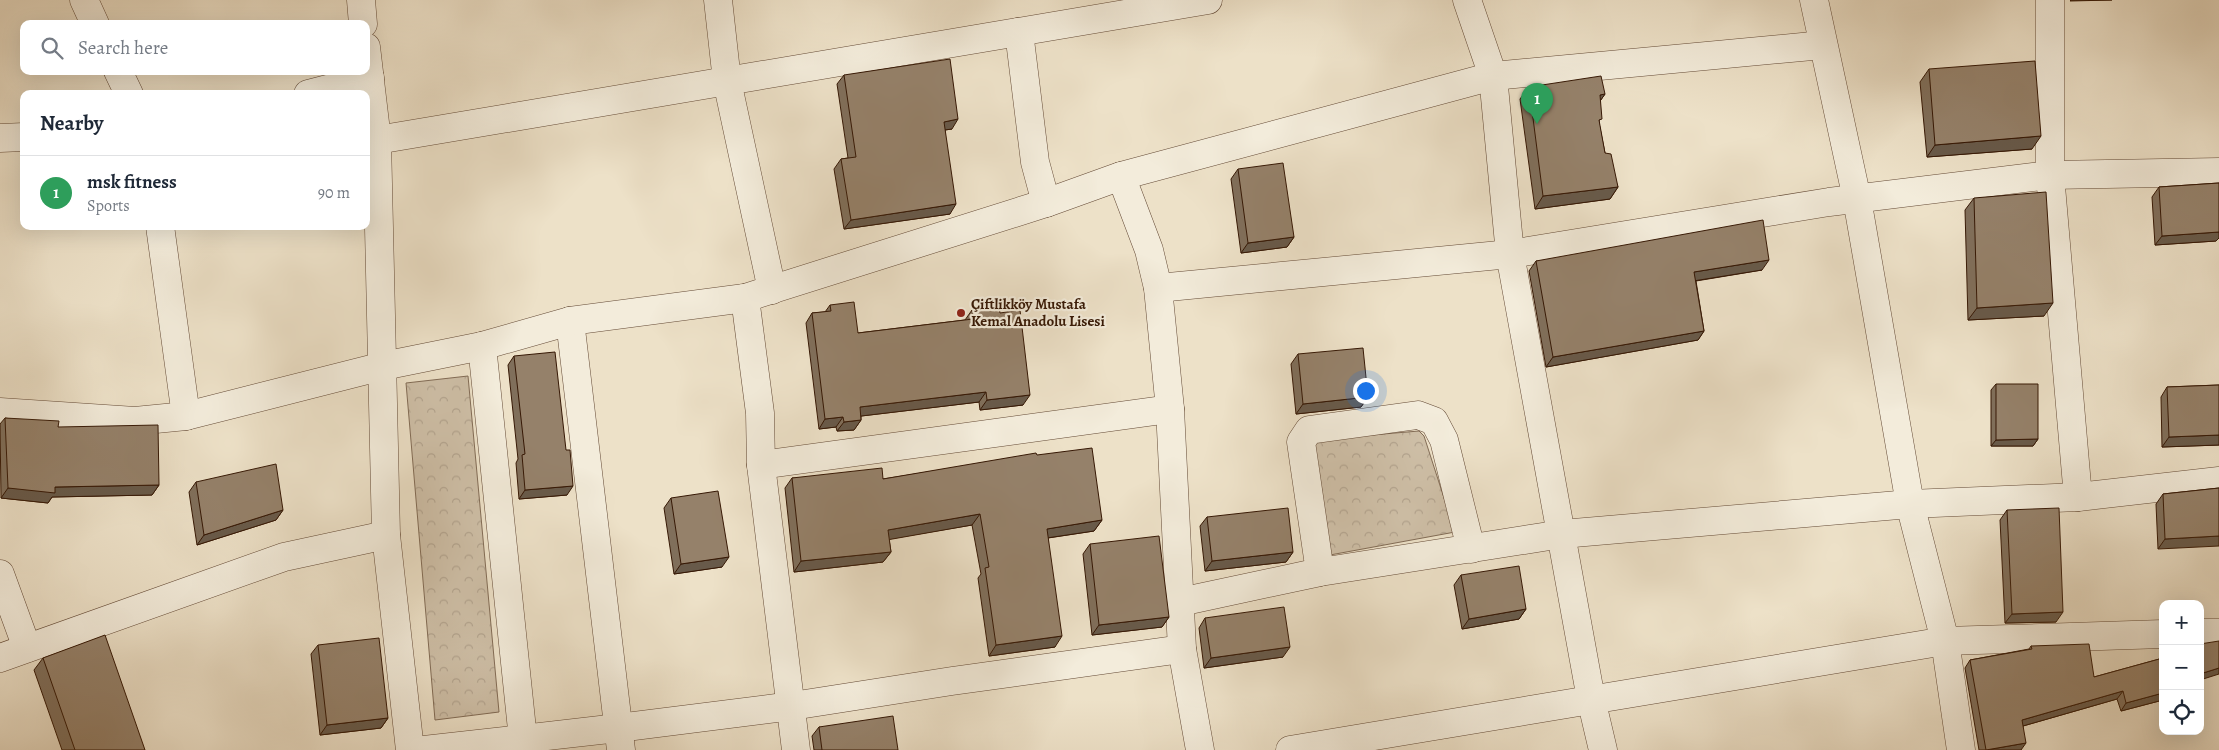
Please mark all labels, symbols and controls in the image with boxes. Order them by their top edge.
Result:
search box [20,20,370,75]
icon: search [38,34,66,62]
text: Search here [78,35,168,61]
pin: 1 [1521,83,1553,124]
text: Nearby [40,109,103,137]
text: msk fitness [87,169,177,195]
text: 1 [53,182,59,204]
text: 90 m [318,182,350,204]
text: Sports [87,195,130,217]
place label: Çiftlikköy Mustafa Kemal Anadolu Lisesi [971,294,1105,331]
marker: Çiftlikköy Mustafa Kemal Anadolu Lisesi [955,307,967,319]
your location [1353,378,1379,404]
map controls [2159,600,2204,735]
button: + [2159,600,2204,645]
button: − [2159,645,2204,690]
button: locate [2159,690,2204,735]

